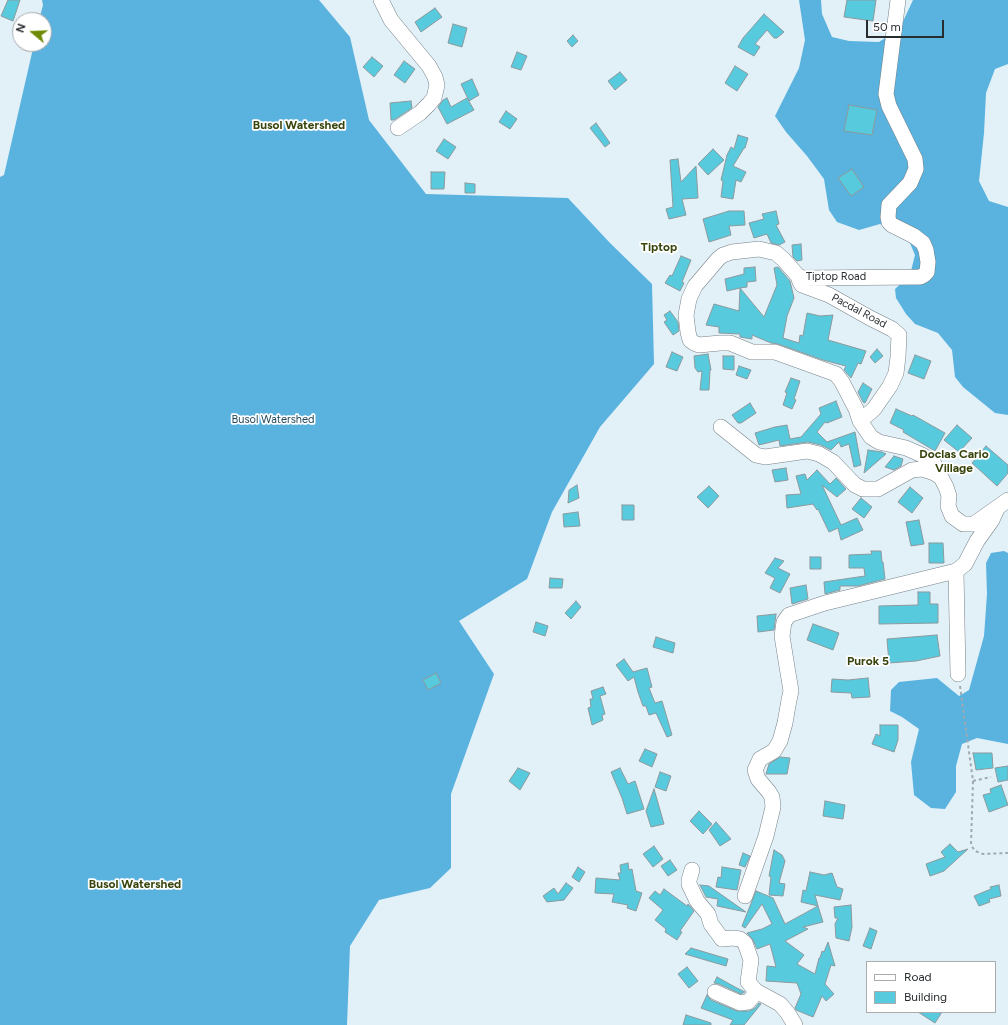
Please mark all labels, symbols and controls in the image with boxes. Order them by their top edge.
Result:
north arrow [12,12,52,52]
scale bar [868,12,946,38]
text: 50 m [873,20,901,34]
text: N [14,22,29,34]
district label: Busol Watershed [253,118,345,132]
district label: Tiptop [641,240,677,254]
street label: Tiptop Road [806,270,866,284]
street label: Pacdal Road [829,291,889,331]
park label: Busol Watershed [232,413,314,427]
district label: Doclas Cario Village [919,447,989,475]
district label: Purok 5 [847,654,889,668]
district label: Busol Watershed [89,877,181,891]
legend [866,961,996,1013]
text: Road [904,970,932,984]
text: Building [904,990,947,1004]

